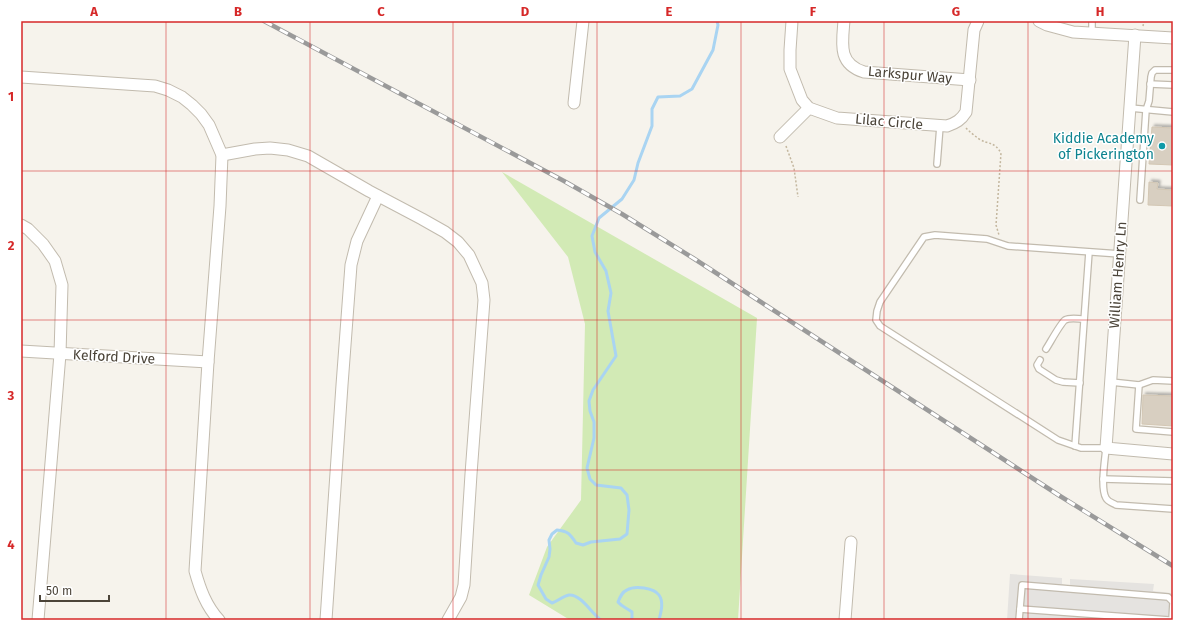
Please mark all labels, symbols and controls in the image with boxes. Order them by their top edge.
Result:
text: A [89,4,98,19]
text: B [234,4,242,19]
text: C [377,4,385,19]
text: D [521,4,530,19]
text: E [666,4,673,19]
text: F [810,4,817,19]
text: G [952,4,960,19]
text: H [1096,4,1104,19]
street label: Larkspur Way [867,63,953,87]
text: 1 [8,89,14,104]
street label: Lilac Circle [854,111,924,133]
place label: Kiddie Academy of Pickerington [1053,130,1154,163]
marker: Kiddie Academy of Pickerington [1157,141,1167,151]
street label: William Henry Ln [1106,221,1130,329]
text: 2 [8,238,15,253]
street label: Kelford Drive [72,346,156,368]
text: 3 [7,388,15,403]
text: 4 [7,537,15,552]
scale bar [40,577,109,603]
text: 50 m [46,584,72,598]

